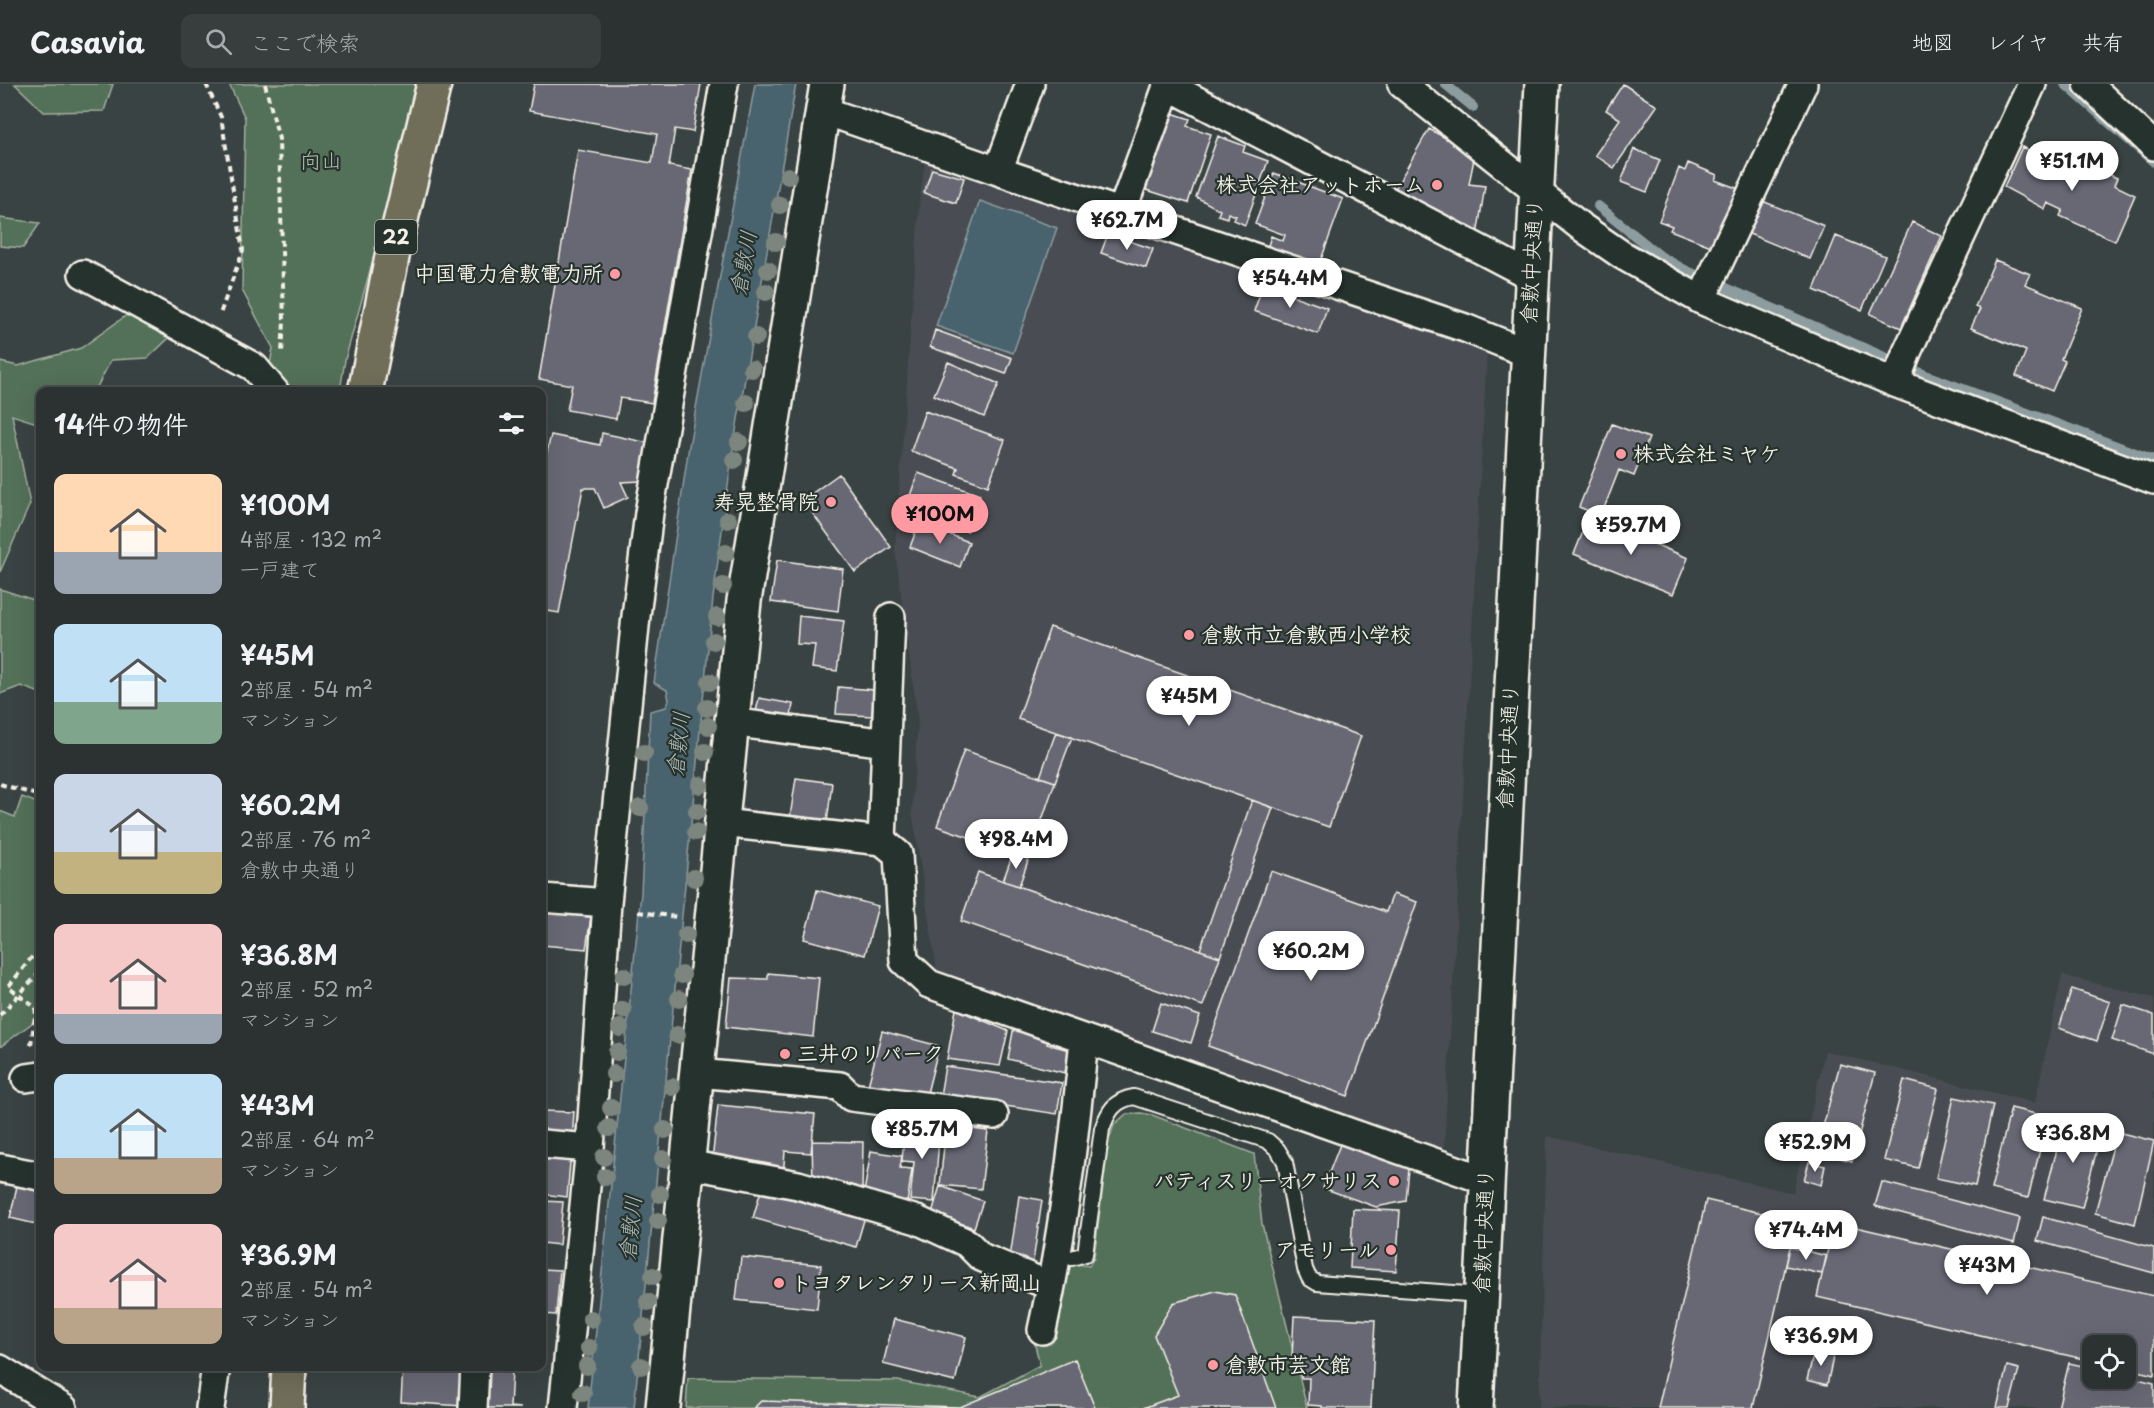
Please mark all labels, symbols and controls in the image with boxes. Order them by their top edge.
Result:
search box [181,14,601,68]
text: Casavia [30,20,145,63]
icon: search [202,25,235,58]
text: ここで検索 [250,25,360,58]
text: 地図 [1912,25,1954,57]
text: レイヤ [1987,25,2049,57]
text: 共有 [2082,25,2124,57]
pin: ¥51.1M [2023,141,2121,192]
park label: 向山 [300,143,342,175]
text: ¥51.1M [2040,145,2104,175]
place label: 株式会社アットホーム [1216,167,1425,199]
marker: 株式会社アットホーム [1430,178,1444,192]
street label: 倉敷中央通り [1511,197,1549,325]
pin: ¥62.7M [1078,200,1176,251]
text: ¥62.7M [1090,204,1164,234]
road number: 22 [375,220,417,254]
water label: 倉敷川 [720,227,764,298]
place label: 中国電力倉敷電力所 [414,256,603,288]
pin: ¥54.4M [1241,258,1339,309]
text: ¥54.4M [1252,262,1328,292]
marker: 中国電力倉敷電力所 [608,267,622,281]
text: 14件の物件 [54,404,188,443]
icon: filters [495,407,528,440]
place label: 株式会社ミヤケ [1633,436,1780,468]
marker: 株式会社ミヤケ [1614,447,1628,461]
place label: 寿晃整骨院 [714,484,819,516]
text: ¥100M [240,485,330,524]
pin: ¥100M [898,494,982,545]
marker: 寿晃整骨院 [824,495,838,509]
icon: home [102,498,174,570]
text: ¥100M [905,498,975,528]
pin: ¥59.7M [1582,505,1680,556]
text: ¥59.7M [1595,509,1667,539]
text: 4部屋 · 132 m² [240,524,382,554]
text: 一戸建て [240,554,320,584]
place label: 倉敷市立倉敷西小学校 [1201,617,1411,649]
marker: 倉敷市立倉敷西小学校 [1182,628,1196,642]
text: ¥45M [240,635,315,674]
icon: home [102,648,174,720]
text: 2部屋 · 54 m² [240,674,373,704]
pin: ¥45M [1153,676,1225,727]
text: ¥45M [1160,680,1218,710]
street label: 倉敷中央通り [1487,682,1525,810]
text: マンション [240,704,339,734]
water label: 倉敷川 [657,709,696,778]
text: ¥60.2M [240,785,341,824]
icon: home [102,798,174,870]
pin: ¥98.4M [967,819,1065,870]
text: ¥98.4M [979,823,1053,853]
text: 2部屋 · 76 m² [240,824,371,854]
text: 倉敷中央通り [240,854,360,884]
pin: ¥60.2M [1262,931,1360,982]
text: ¥36.8M [240,935,338,974]
text: ¥60.2M [1272,935,1350,965]
icon: home [102,948,174,1020]
text: 2部屋 · 52 m² [240,974,373,1004]
text: マンション [240,1004,339,1034]
place label: 三井のリパーク [797,1036,944,1068]
marker: 三井のリパーク [778,1047,792,1061]
text: ¥43M [240,1085,315,1124]
icon: home [102,1098,174,1170]
pin: ¥85.7M [873,1109,971,1160]
text: ¥85.7M [886,1113,958,1143]
pin: ¥36.8M [2024,1113,2122,1164]
text: ¥36.8M [2035,1117,2111,1147]
pin: ¥52.9M [1766,1122,1864,1173]
text: 2部屋 · 64 m² [240,1124,375,1154]
text: ¥52.9M [1779,1126,1851,1156]
text: マンション [240,1154,339,1184]
place label: パティスリーオクサリス [1154,1163,1382,1195]
street label: 倉敷中央通り [1464,1167,1500,1294]
marker: パティスリーオクサリス [1387,1174,1401,1188]
water label: 倉敷川 [609,1193,648,1262]
pin: ¥74.4M [1757,1210,1855,1261]
text: ¥74.4M [1769,1214,1843,1244]
place label: アモリール [1275,1232,1379,1264]
text: ¥36.9M [240,1235,337,1274]
marker: アモリール [1384,1243,1398,1257]
pin: ¥43M [1951,1245,2023,1296]
icon: home [102,1248,174,1320]
text: ¥43M [1958,1249,2016,1279]
place label: トヨタレンタリース新岡山 [791,1265,1042,1297]
text: 2部屋 · 54 m² [240,1274,373,1304]
marker: トヨタレンタリース新岡山 [772,1276,786,1290]
text: マンション [240,1304,339,1334]
pin: ¥36.9M [1772,1316,1870,1367]
text: ¥36.9M [1784,1320,1858,1350]
map controls [2082,1335,2136,1389]
button: locate [2082,1335,2136,1389]
place label: 倉敷市芸文館 [1225,1347,1351,1379]
marker: 倉敷市芸文館 [1206,1358,1220,1372]

